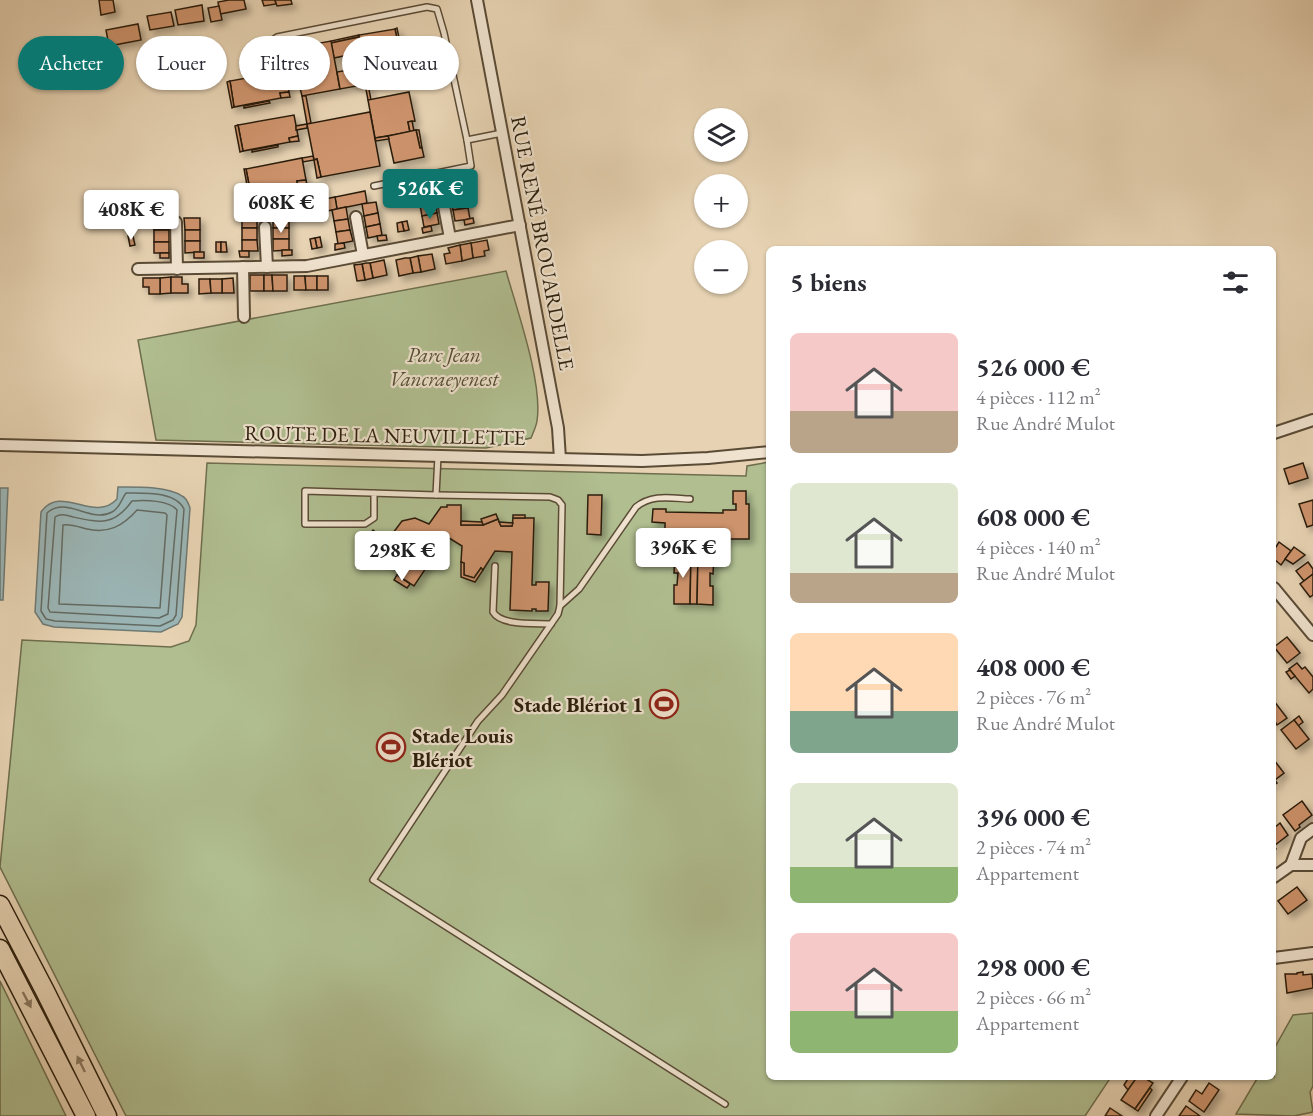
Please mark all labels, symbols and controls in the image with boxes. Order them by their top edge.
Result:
chip: Acheter [18,36,124,90]
chip: Louer [136,36,227,90]
chip: Filtres [239,36,330,90]
chip: Nouveau [342,36,459,90]
map controls [694,108,748,294]
button: layers [694,108,748,162]
street label: RUE RENÉ BROUARDELLE [505,114,581,373]
pin: 526K € [381,169,479,220]
button: + [694,174,748,228]
text: 526K € [397,175,463,201]
pin: 608K € [232,183,330,234]
text: 608K € [248,189,314,215]
pin: 408K € [82,190,180,241]
text: 408K € [98,196,164,222]
button: − [694,240,748,294]
text: 5 biens [790,265,867,299]
icon: filters [1219,266,1252,299]
park label: Parc Jean Vancraeyenest [389,341,500,392]
text: 526 000 € [976,350,1090,384]
icon: home [838,357,910,429]
text: 4 pièces · 112 m² [976,384,1101,410]
text: Rue André Mulot [976,410,1115,436]
street label: ROUTE DE LA NEUVILLETTE [244,419,526,451]
text: 608 000 € [976,500,1090,534]
icon: home [838,507,910,579]
pin: 396K € [634,528,732,579]
pin: 298K € [353,531,451,582]
text: 396K € [650,534,716,560]
text: 4 pièces · 140 m² [976,534,1101,560]
text: 298K € [369,537,435,563]
text: Rue André Mulot [976,560,1115,586]
text: 408 000 € [976,650,1090,684]
icon: home [838,657,910,729]
text: 2 pièces · 76 m² [976,684,1091,710]
sports icon: Stade Blériot 1 [648,688,680,720]
place label: Stade Blériot 1 [514,691,643,718]
text: Rue André Mulot [976,710,1115,736]
place label: Stade Louis Blériot [412,722,513,773]
sports icon: Stade Louis Blériot [375,731,407,763]
text: 396 000 € [976,800,1090,834]
icon: home [838,807,910,879]
text: 2 pièces · 74 m² [976,834,1091,860]
text: Appartement [976,860,1079,886]
text: 298 000 € [976,950,1090,984]
icon: home [838,957,910,1029]
text: 2 pièces · 66 m² [976,984,1091,1010]
one-way arrow [23,992,32,1009]
text: Appartement [976,1010,1079,1036]
one-way arrow [76,1055,85,1072]

